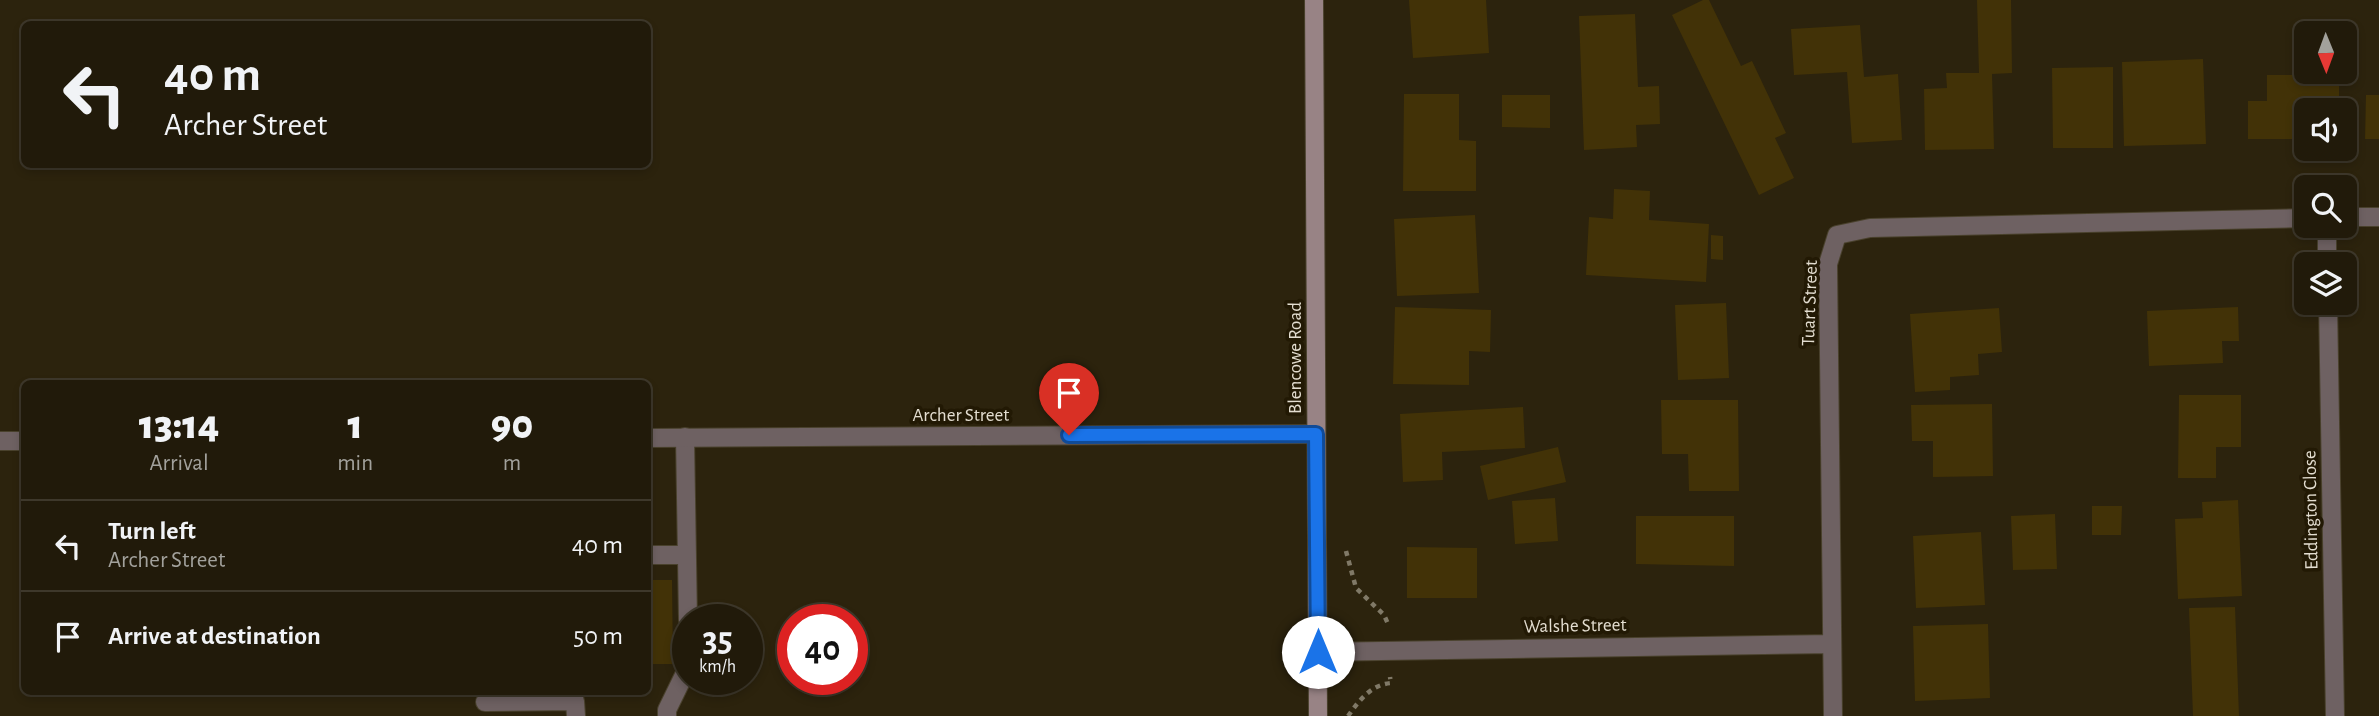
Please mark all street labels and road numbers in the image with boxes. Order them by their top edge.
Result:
street label: Tuart Street [1799,260,1821,346]
street label: Blencowe Road [1286,302,1305,414]
street label: Archer Street [913,406,1009,425]
street label: Eddington Close [2300,450,2322,570]
street label: Walshe Street [1523,616,1627,636]

